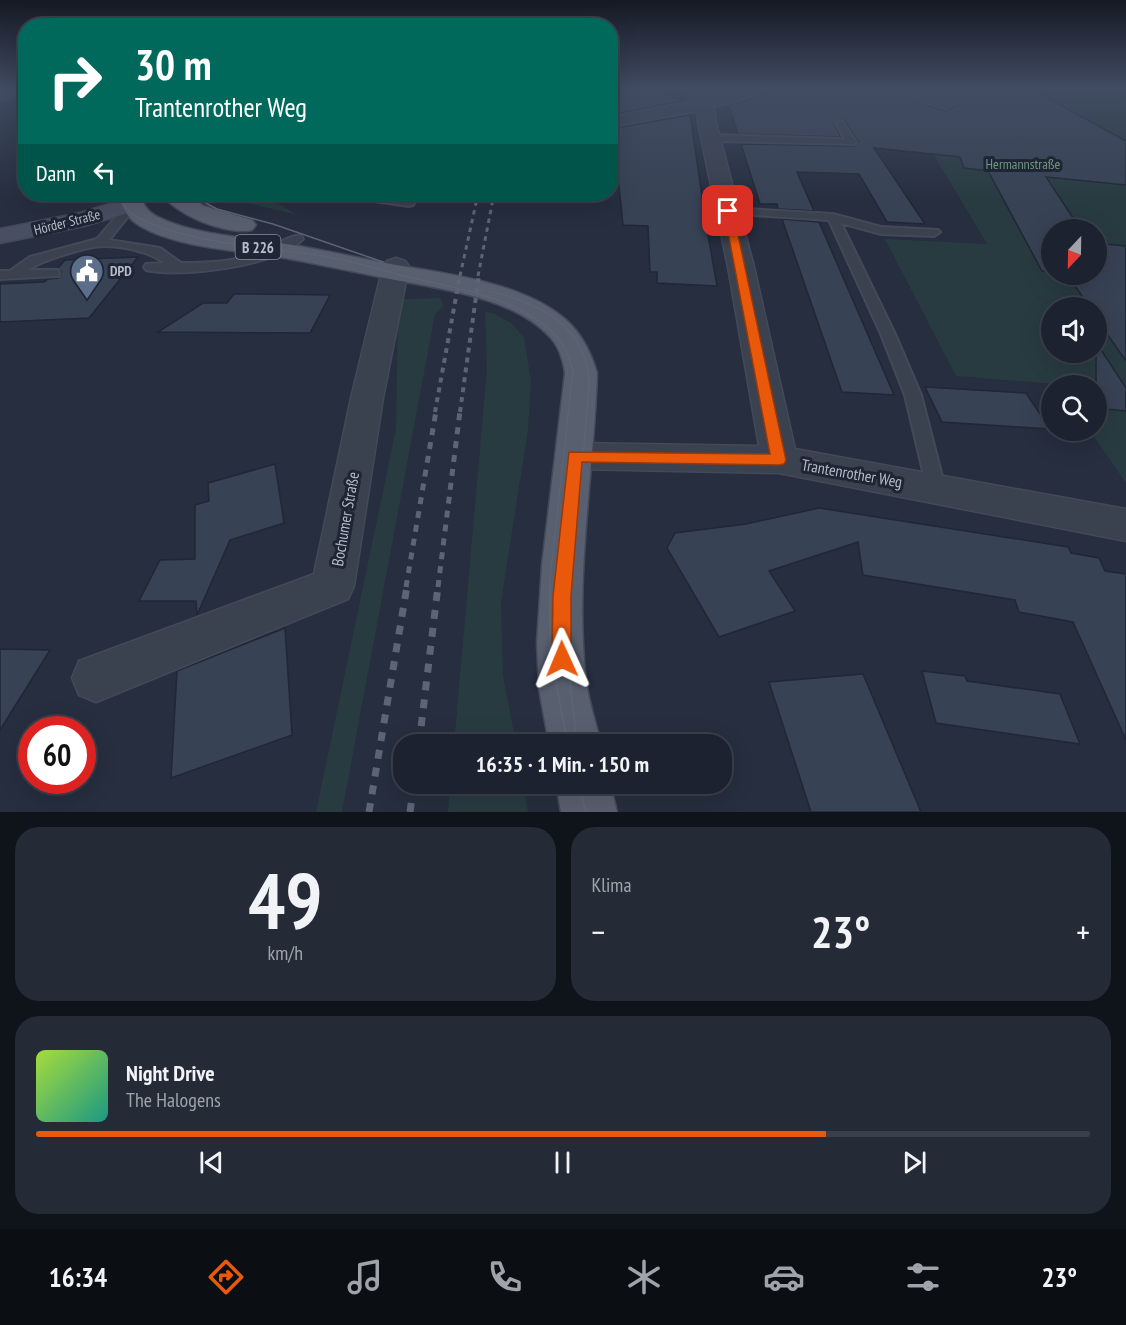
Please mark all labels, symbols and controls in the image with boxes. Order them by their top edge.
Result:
text: 30 m [135,37,212,92]
icon: right [36,42,114,120]
text: Trantenrother Weg [135,90,307,124]
park label: Hermannstraße [986,155,1061,173]
icon: left [88,156,121,189]
text: Dann [36,159,76,187]
pin [702,185,753,236]
icon: arrive [711,194,744,227]
street label: Hörder Straße [32,205,102,239]
north arrow [1041,219,1107,285]
map controls [1041,219,1107,441]
road number: B 226 [236,235,280,259]
public building icon: DPD [69,253,105,300]
place label: DPD [110,262,132,280]
button: sound [1041,297,1107,363]
button: search [1041,375,1107,441]
street label: Trantenrother Weg [800,454,904,492]
street label: Bochumer Straße [327,470,363,568]
position arrow [530,627,594,691]
speed limit sign: 60 [18,716,96,794]
text: 16:35 · 1 Min. · 150 m [476,750,649,778]
text: 49 [248,850,323,951]
text: Klima [592,872,631,898]
text: 23° [811,902,870,960]
text: − [592,910,605,953]
text: + [1076,910,1090,953]
text: km/h [268,940,303,966]
text: Night Drive [126,1059,215,1087]
text: The Halogens [126,1087,221,1113]
icon: previous [195,1146,228,1179]
icon: pause [546,1146,579,1179]
icon: next [898,1146,931,1179]
icon: directions [205,1256,247,1298]
icon: music [344,1256,386,1298]
icon: phone [484,1256,526,1298]
icon: climate [623,1256,665,1298]
icon: car [763,1256,805,1298]
icon: filters [902,1256,944,1298]
text: 16:34 [49,1260,107,1294]
text: 23° [1042,1260,1077,1294]

